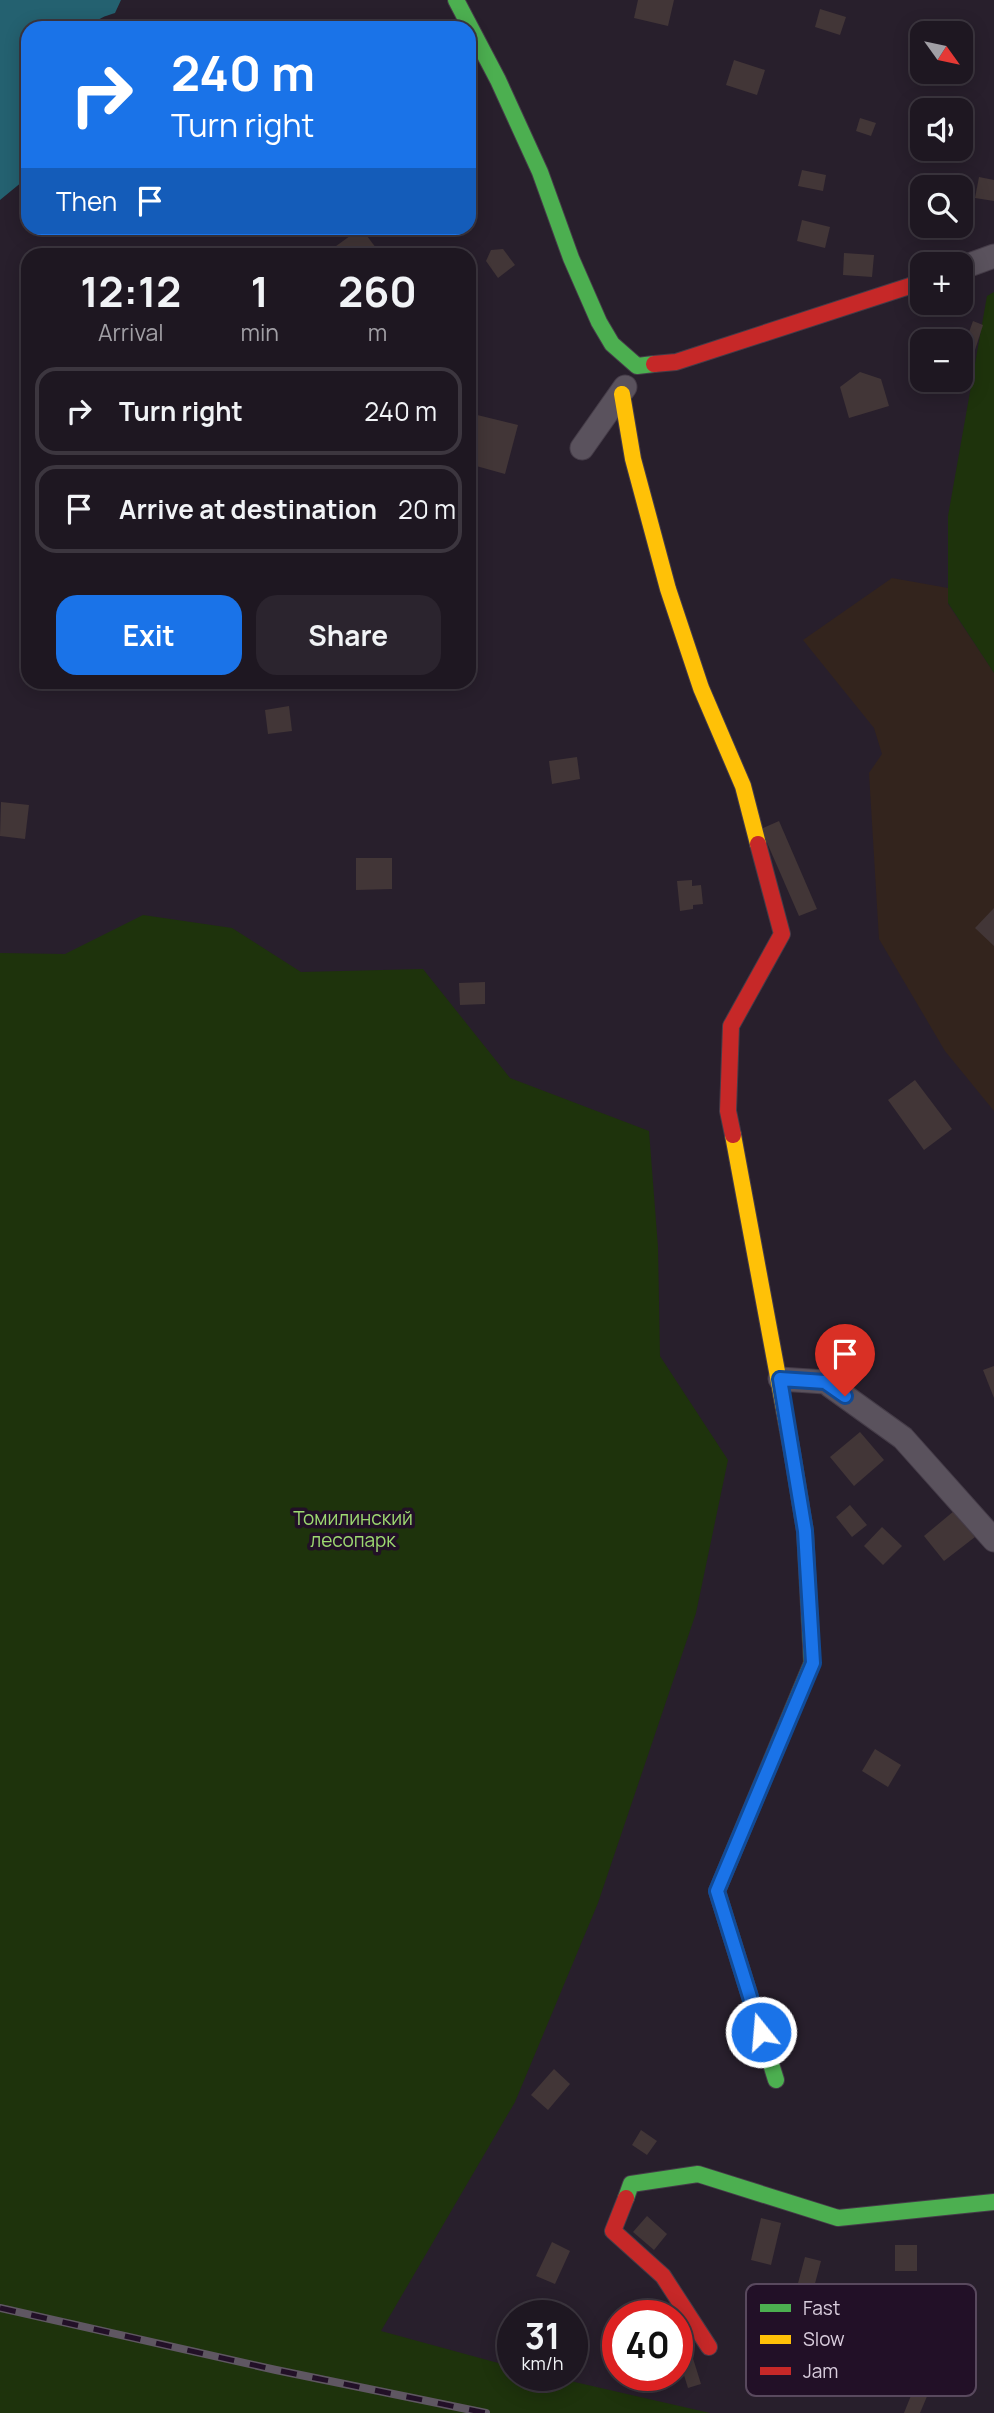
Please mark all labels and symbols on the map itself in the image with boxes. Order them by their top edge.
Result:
north arrow [910,21,973,84]
pin [815,1324,875,1396]
park label: Томилинский лесопарк [293,1505,413,1553]
position arrow [724,1995,798,2069]
legend [746,2284,976,2396]
text: Fast [803,2295,840,2321]
speed limit sign: 40 [602,2300,693,2391]
text: Slow [803,2326,845,2352]
text: Jam [803,2358,838,2384]

